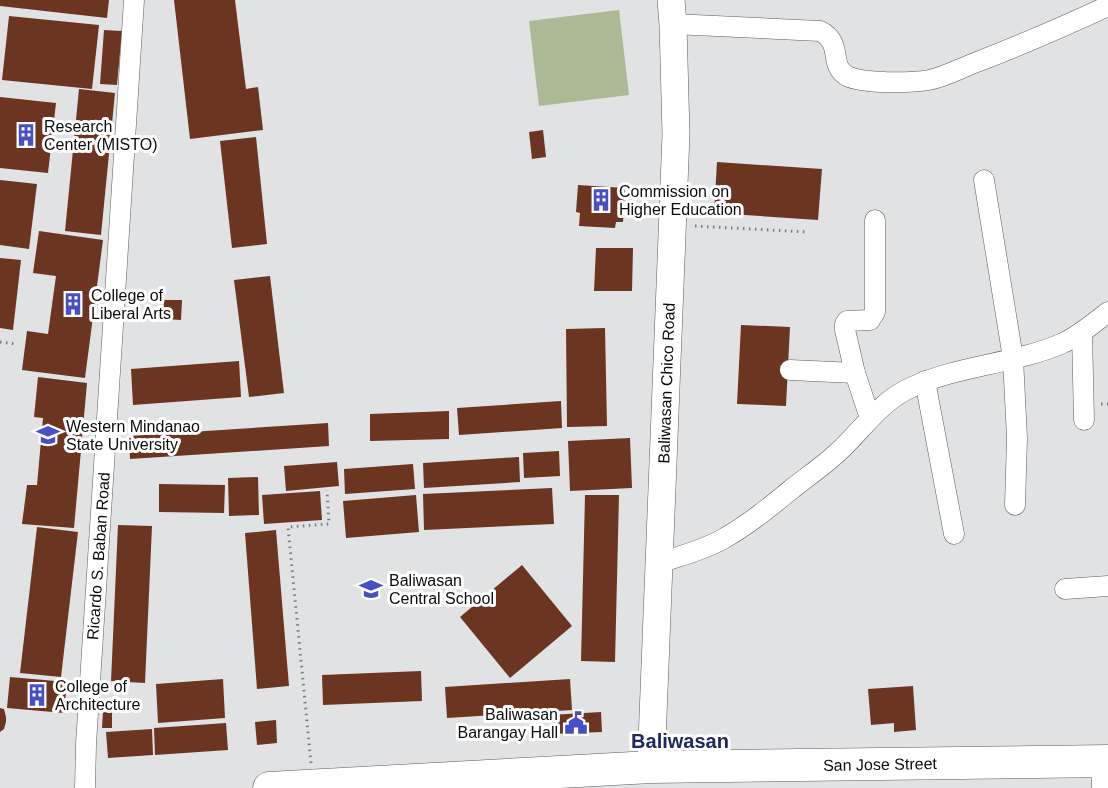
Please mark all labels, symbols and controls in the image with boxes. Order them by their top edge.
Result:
place label: Research Center (MISTO) [44,118,158,153]
building icon: Research Center (MISTO) [13,122,39,148]
place label: Commission on Higher Education [619,183,742,218]
building icon: Commission on Higher Education [588,187,614,213]
place label: College of Liberal Arts [91,287,171,322]
building icon: College of Liberal Arts [60,291,86,317]
street label: Baliwasan Chico Road [655,302,678,464]
place label: Western Mindanao State University [66,418,200,453]
school or university icon: Western Mindanao State University [35,422,61,448]
street label: Ricardo S. Baban Road [84,472,113,640]
place label: Baliwasan Central School [389,572,494,607]
school or university icon: Baliwasan Central School [358,576,384,602]
place label: College of Architecture [55,678,140,713]
building icon: College of Architecture [24,682,50,708]
place label: Baliwasan Barangay Hall [458,706,558,741]
public building icon: Baliwasan Barangay Hall [563,710,589,736]
district label: Baliwasan [631,730,729,752]
street label: San Jose Street [823,755,938,774]

